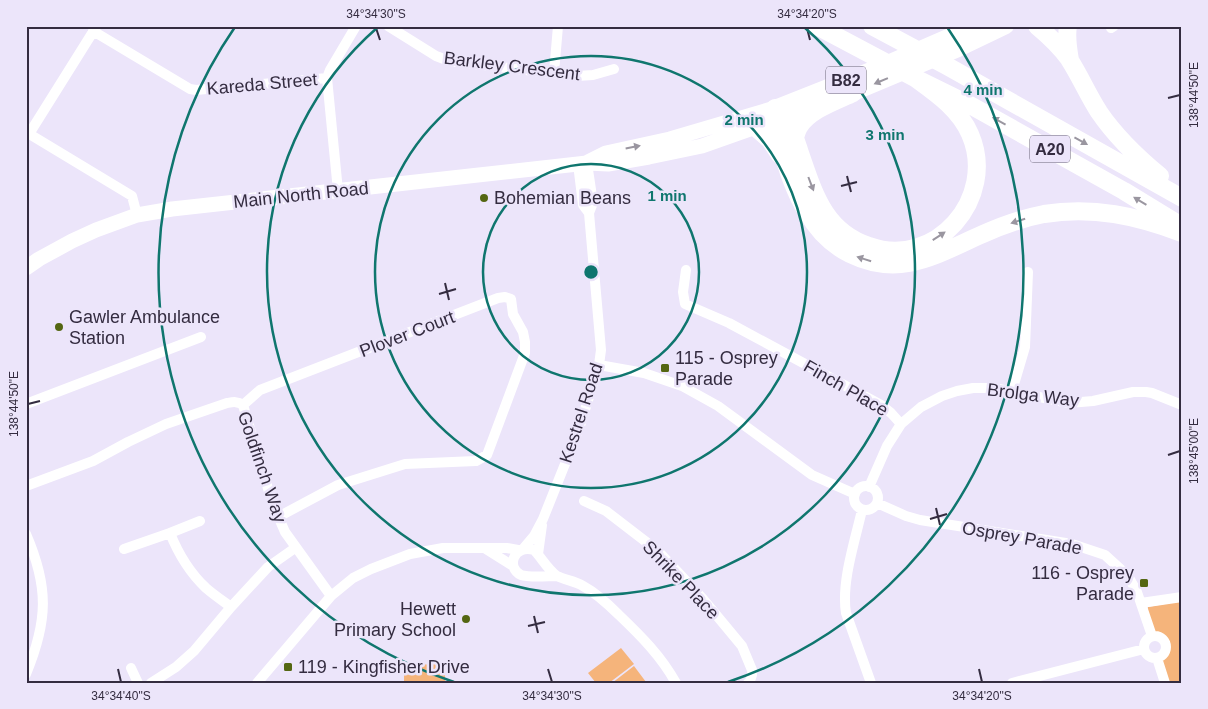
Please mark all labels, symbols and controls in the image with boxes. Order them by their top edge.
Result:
text: 34°34'30"S [346,7,406,21]
text: 34°34'20"S [777,7,837,21]
street label: Barkley Crescent [443,48,581,84]
text: 138°44'50"E [1187,62,1201,128]
road number: B82 [826,66,866,94]
street label: Kareda Street [206,69,318,99]
one-way arrow [873,77,888,85]
text: 4 min [963,81,1003,98]
text: 2 min [724,111,764,128]
one-way arrow [992,116,1005,125]
text: 3 min [865,126,905,143]
road number: A20 [1030,136,1070,162]
one-way arrow [1074,137,1089,145]
one-way arrow [625,143,641,151]
one-way arrow [808,176,815,191]
street label: Main North Road [232,178,370,212]
text: 1 min [647,187,687,204]
place label: Bohemian Beans [494,188,631,208]
marker: Bohemian Beans [478,192,490,204]
one-way arrow [1134,196,1147,205]
one-way arrow [1010,217,1025,225]
one-way arrow [933,231,946,241]
one-way arrow [857,255,872,262]
centre of rings [582,263,600,281]
place label: Gawler Ambulance Station [69,307,220,348]
street label: Plover Court [357,307,457,361]
marker: Gawler Ambulance Station [53,321,65,333]
place label: 115 - Osprey Parade [675,348,778,389]
street label: Finch Place [800,356,892,420]
street label: Kestrel Road [555,360,607,466]
marker: 115 - Osprey Parade [659,362,671,374]
text: 138°44'50"E [7,371,21,437]
street label: Brolga Way [986,379,1080,411]
street label: Goldfinch Way [234,409,290,525]
text: 138°45'00"E [1187,418,1201,484]
street label: Osprey Parade [961,518,1083,558]
street label: Shrike Place [639,537,723,623]
place label: 116 - Osprey Parade [1031,563,1134,604]
marker: 116 - Osprey Parade [1138,577,1150,589]
place label: Hewett Primary School [334,599,456,640]
marker: Hewett Primary School [460,613,472,625]
place label: 119 - Kingfisher Drive [298,657,470,677]
marker: 119 - Kingfisher Drive [282,661,294,673]
text: 34°34'40"S [91,689,151,703]
text: 34°34'30"S [522,689,582,703]
text: 34°34'20"S [952,689,1012,703]

